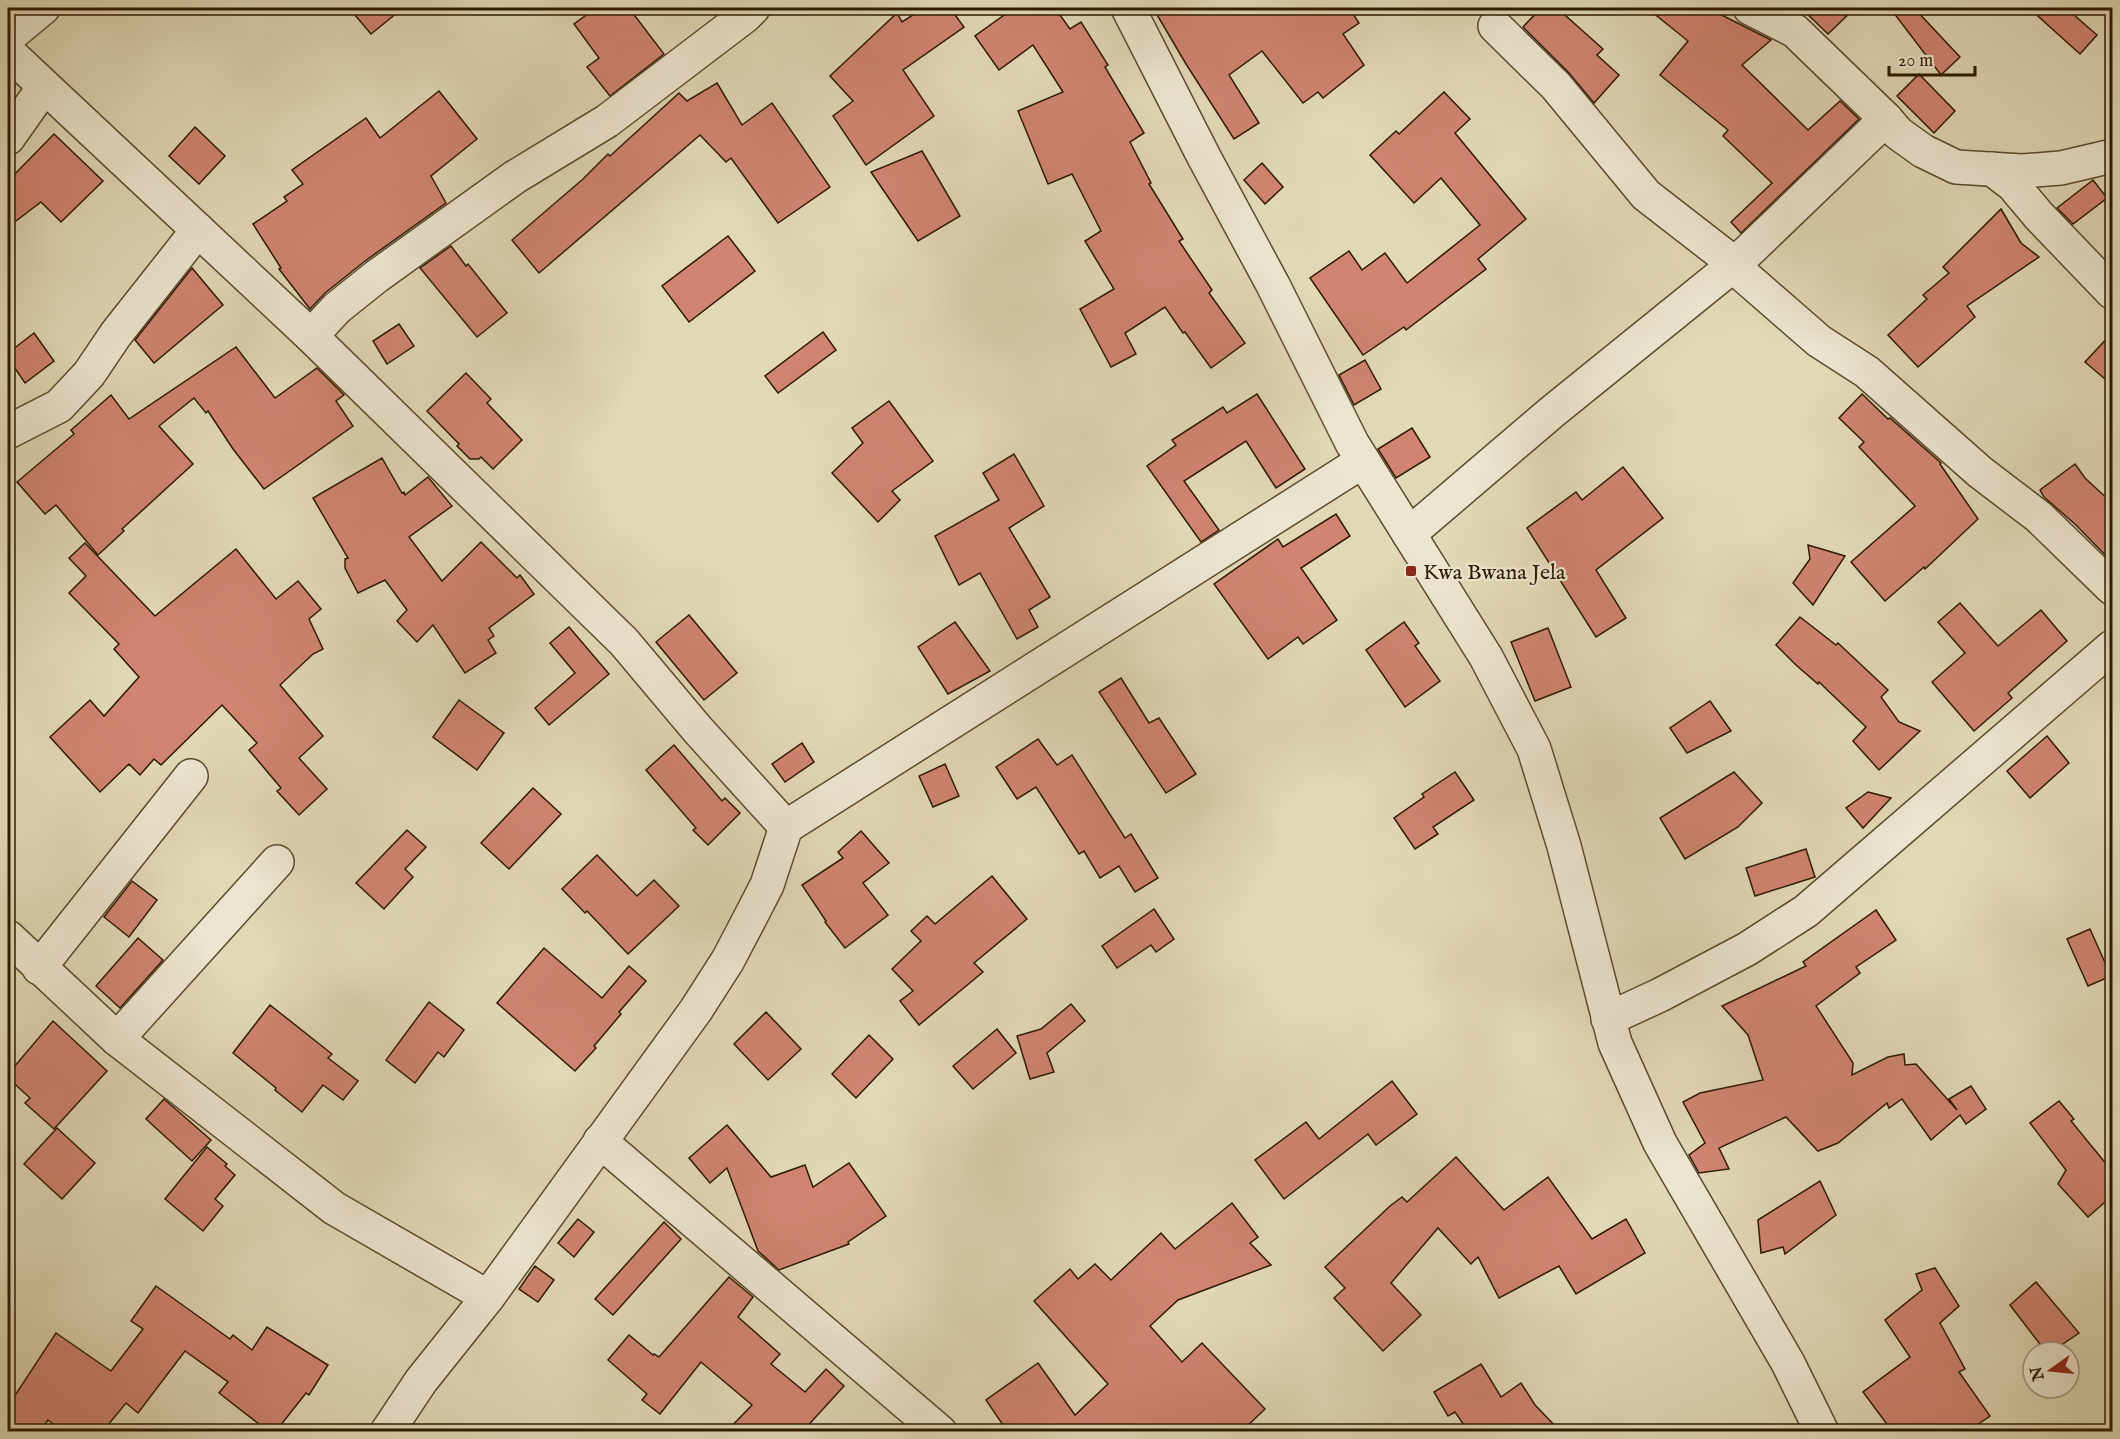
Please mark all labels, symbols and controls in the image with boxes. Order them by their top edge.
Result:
scale bar [1889,39,1974,77]
text: 20 m [1898,50,1933,73]
place label: Kwa Bwana Jela [1423,559,1566,587]
marker: Kwa Bwana Jela [1404,564,1418,578]
north arrow [2021,1340,2081,1400]
text: N [2027,1364,2050,1384]

